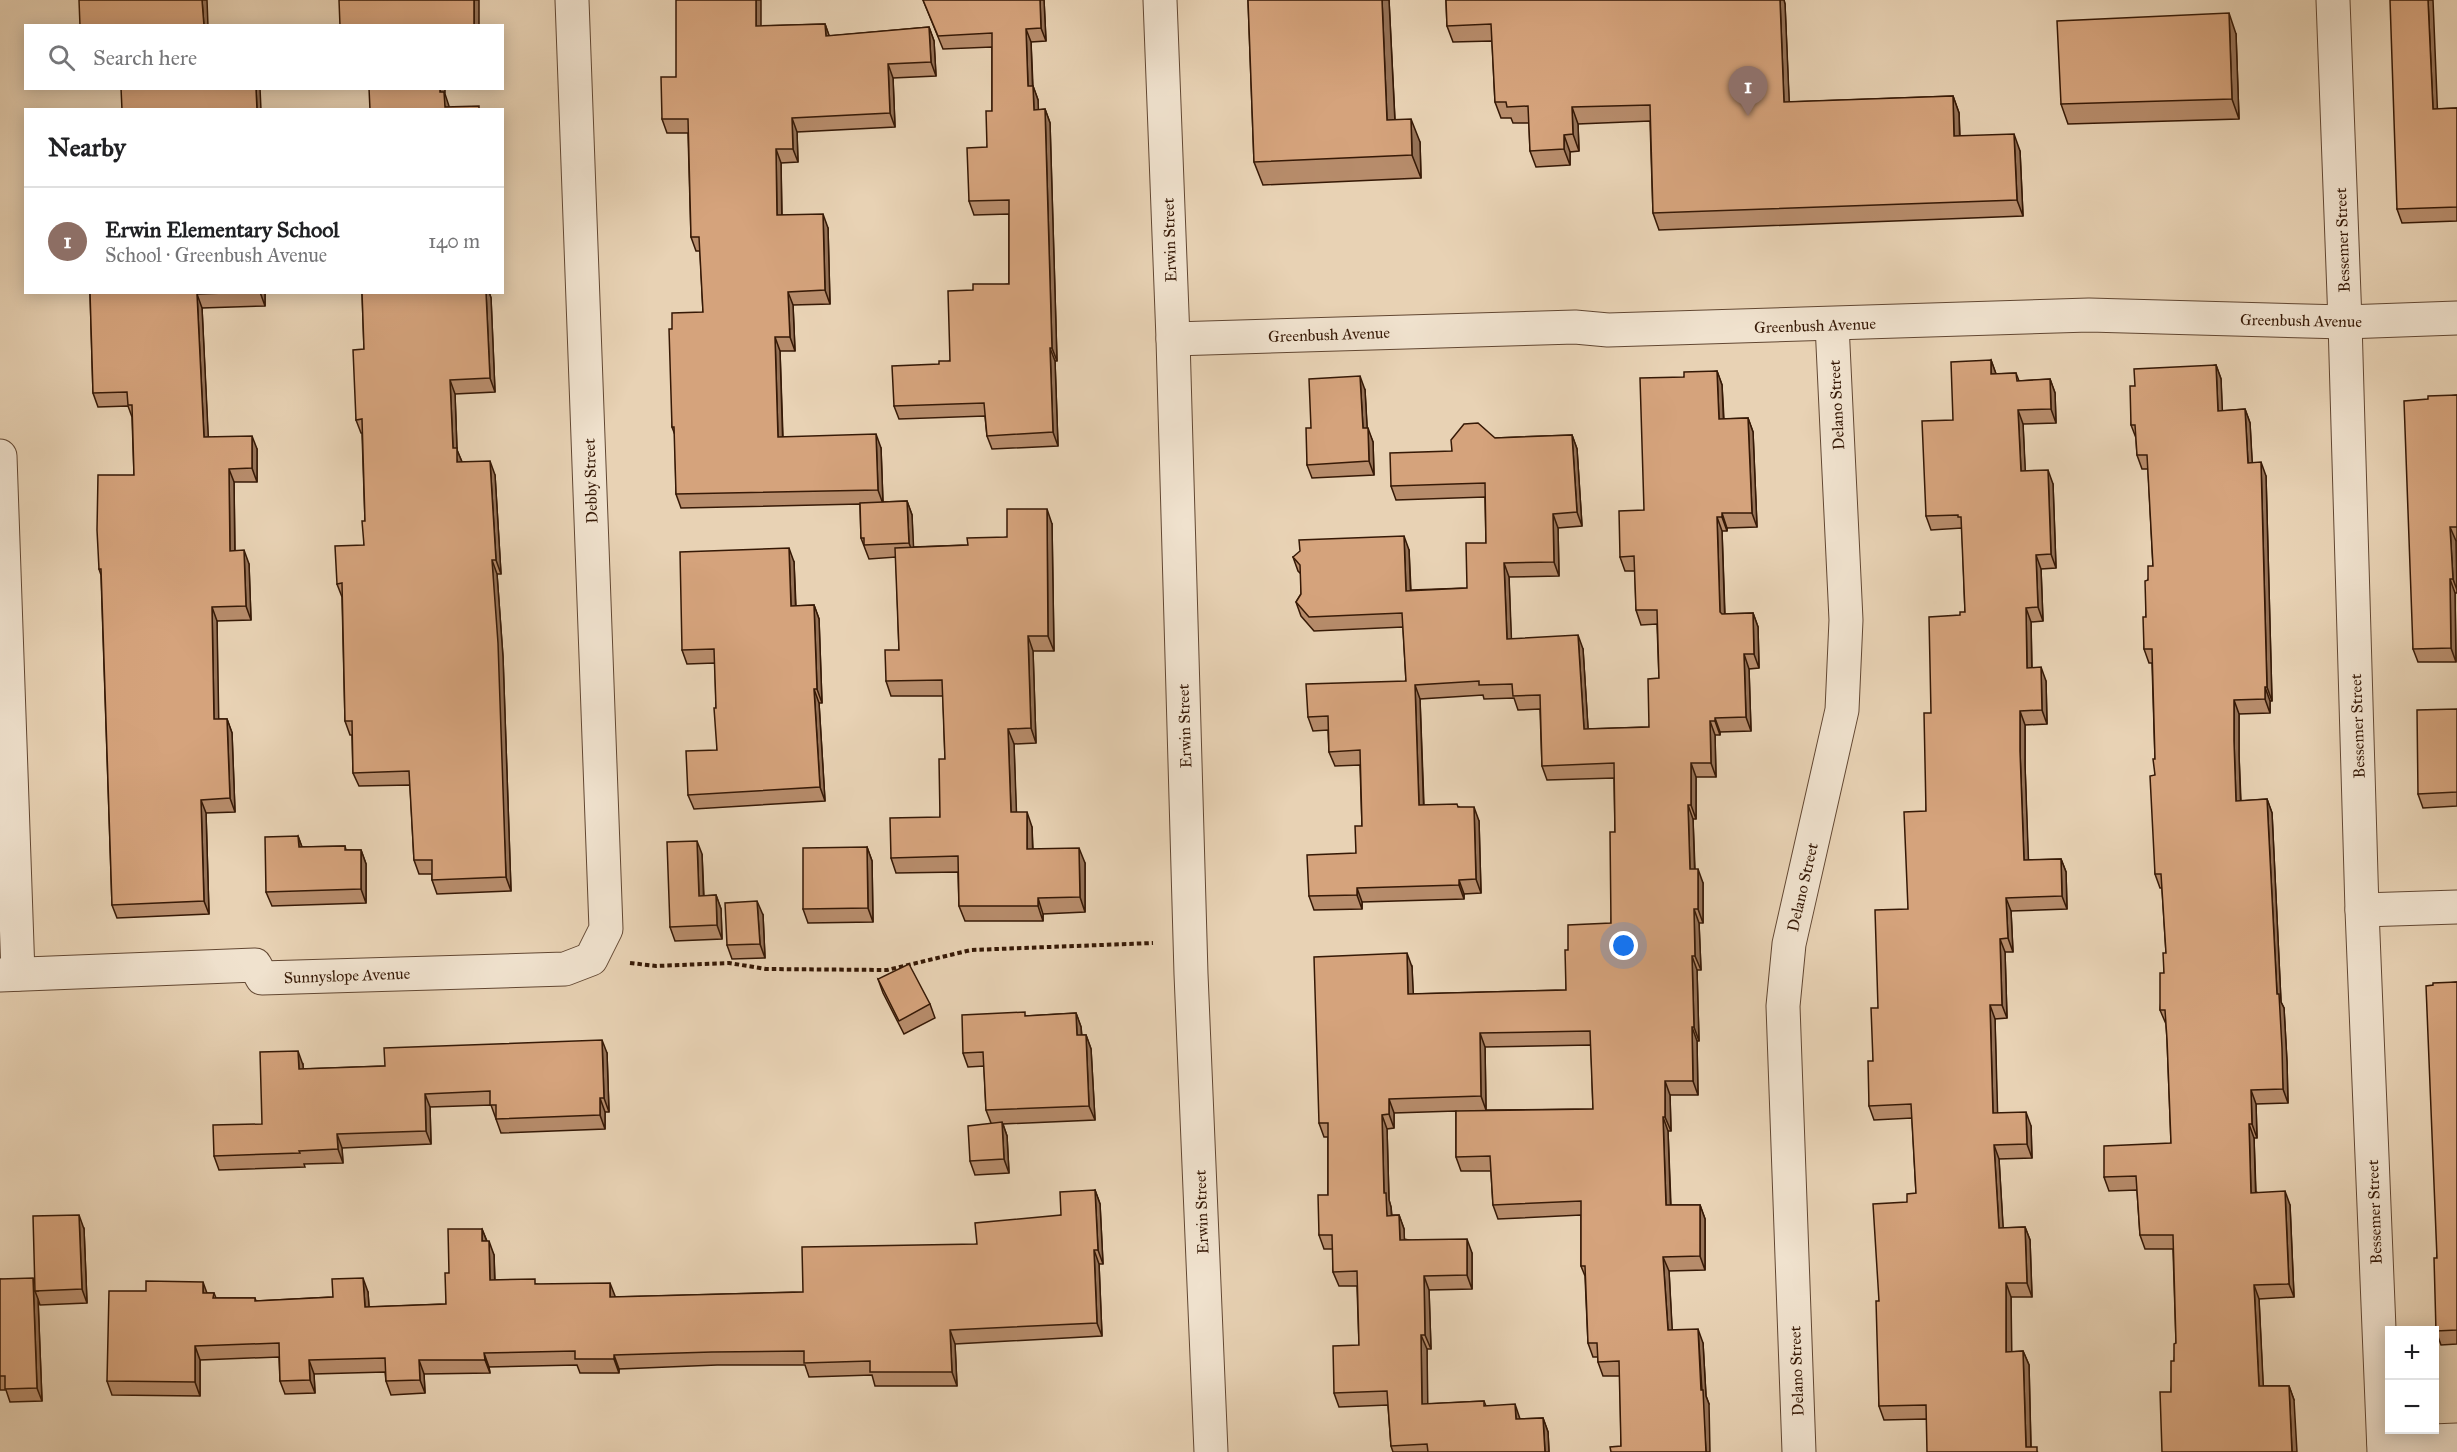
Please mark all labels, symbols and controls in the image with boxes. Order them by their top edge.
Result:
search box [24,24,504,90]
icon: search [45,41,78,74]
text: Search here [93,44,197,71]
pin: 1 [1728,66,1768,116]
text: Nearby [48,131,126,163]
street label: Bessemer Street [2331,187,2354,293]
street label: Erwin Street [1159,197,1180,282]
text: Erwin Elementary School [105,216,339,243]
text: 1 [64,229,71,253]
text: 140 m [428,229,480,253]
text: School · Greenbush Avenue [105,243,327,267]
street label: Greenbush Avenue [2240,310,2362,331]
street label: Greenbush Avenue [1754,314,1877,337]
street label: Greenbush Avenue [1268,323,1391,346]
street label: Delano Street [1825,359,1848,451]
street label: Debby Street [580,438,601,524]
street label: Bessemer Street [2346,673,2369,779]
street label: Erwin Street [1174,683,1195,768]
street label: Delano Street [1783,841,1822,933]
your location [1609,931,1638,960]
street label: Sunnyslope Avenue [283,964,411,987]
street label: Bessemer Street [2363,1159,2386,1265]
street label: Erwin Street [1191,1169,1212,1254]
street label: Delano Street [1785,1325,1808,1416]
map controls [2385,1326,2439,1434]
button: + [2385,1326,2439,1380]
button: − [2385,1380,2439,1434]

